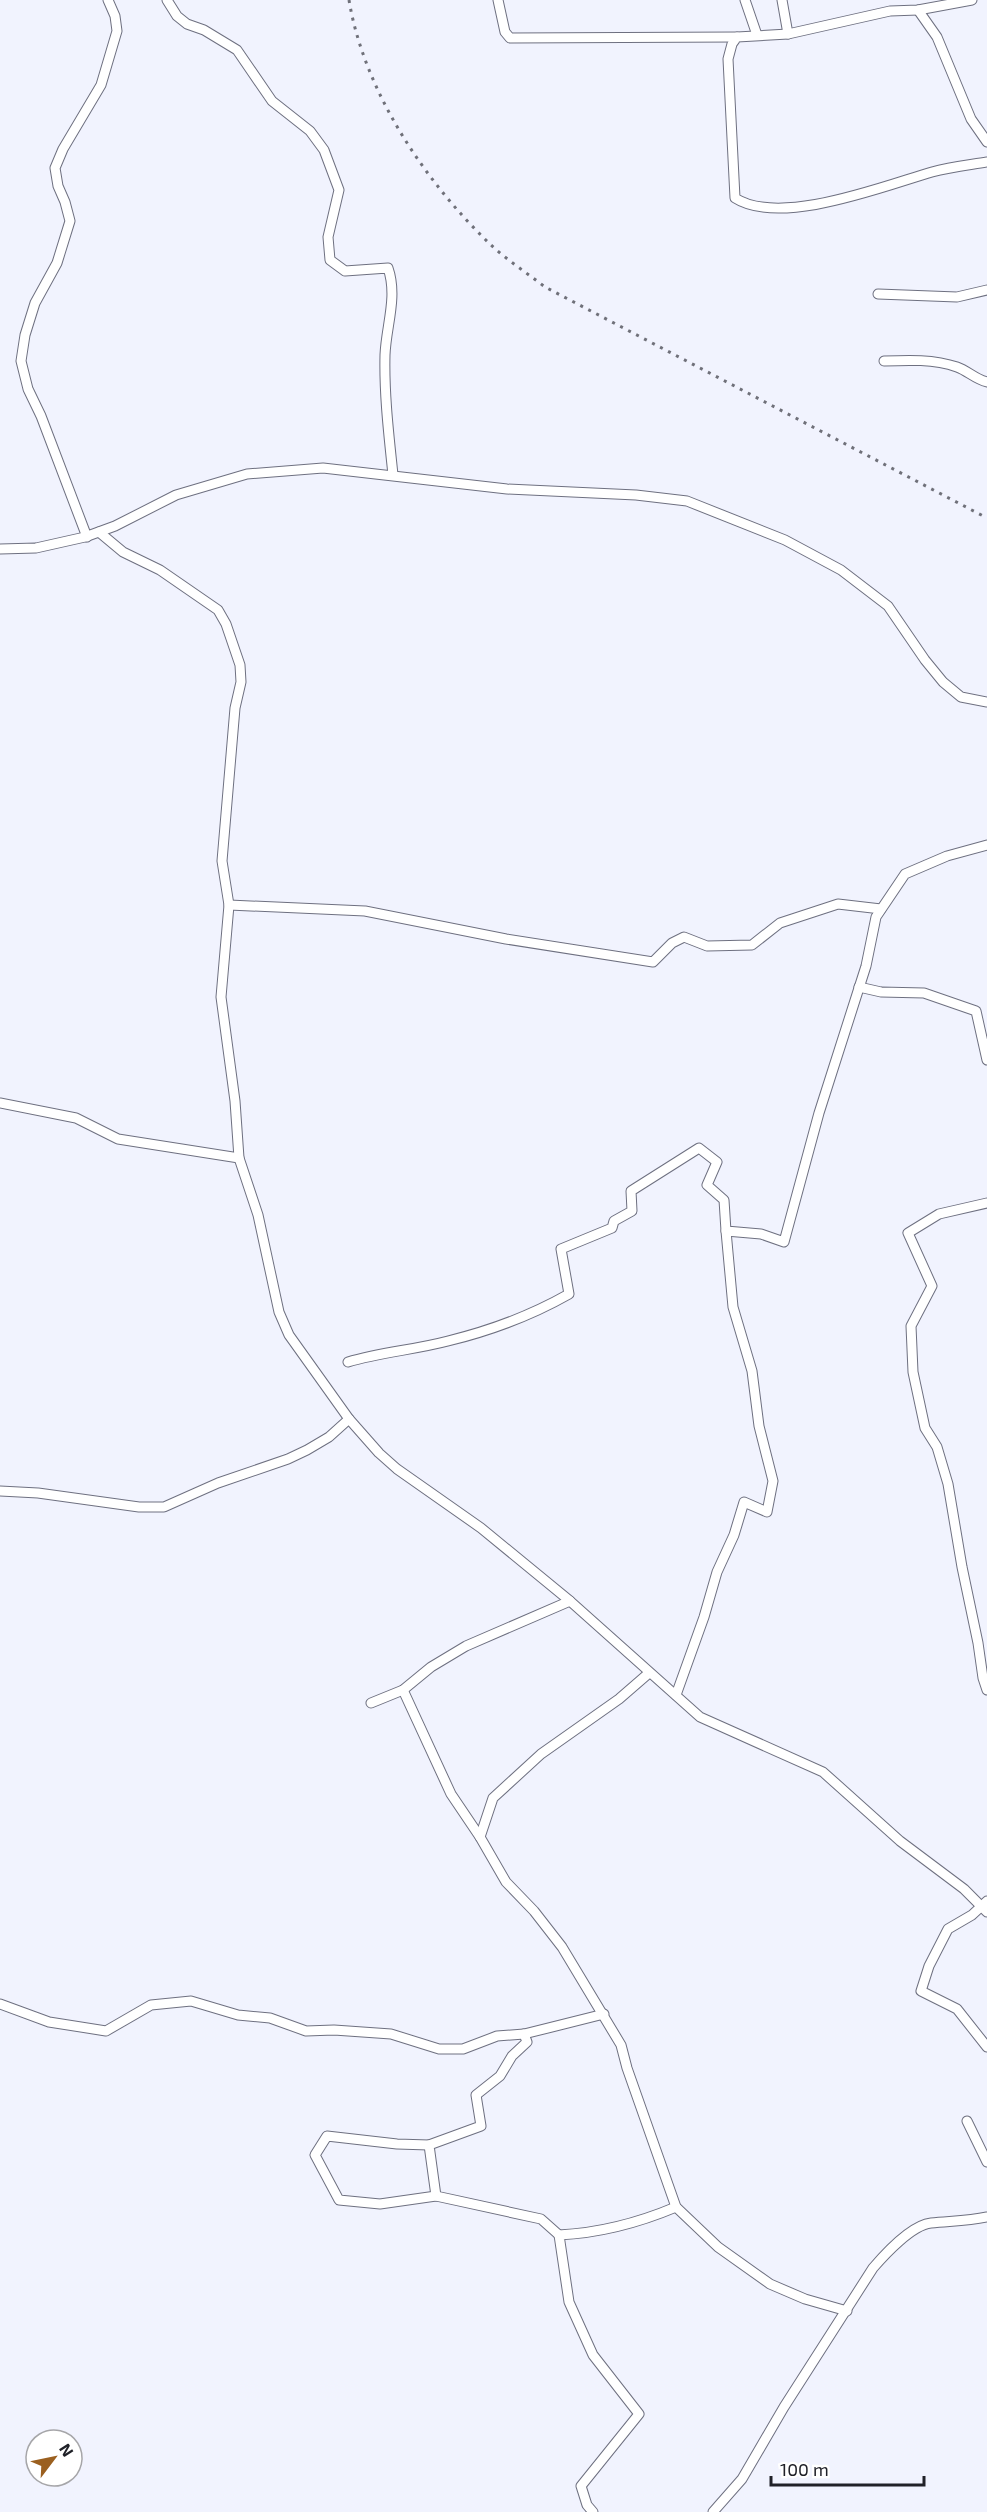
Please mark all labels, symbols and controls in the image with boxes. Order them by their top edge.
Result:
north arrow [24,2428,84,2488]
text: N [56,2440,78,2460]
scale bar [771,2449,924,2487]
text: 100 m [780,2458,829,2480]

